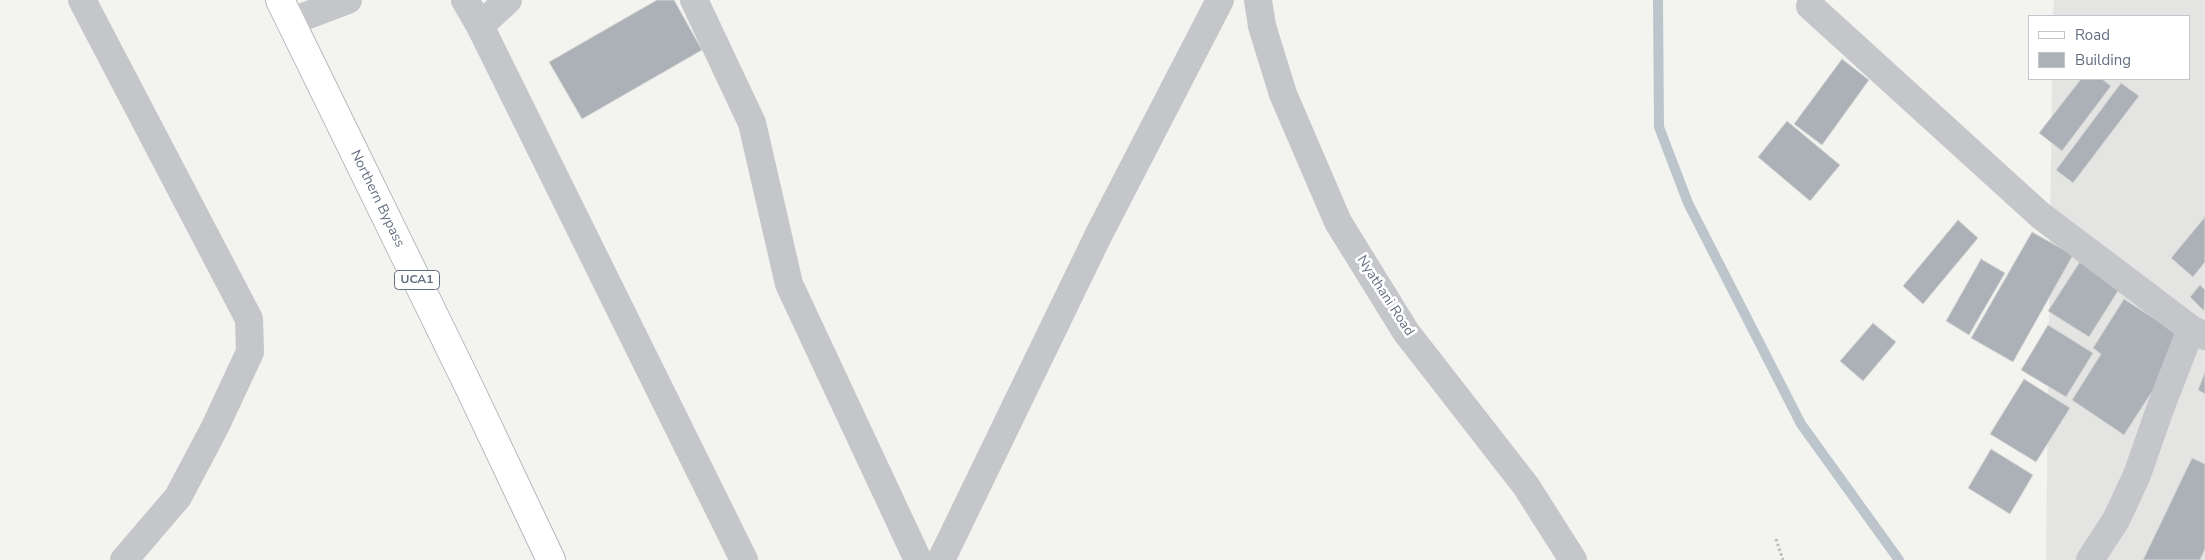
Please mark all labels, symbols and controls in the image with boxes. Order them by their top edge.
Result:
legend [2028,15,2190,80]
text: Road [2075,25,2110,45]
text: Building [2075,50,2131,70]
street label: Northern Bypass [346,148,408,250]
street label: Nyathani Road [1353,253,1417,339]
road number: UCA1 [394,270,440,290]

